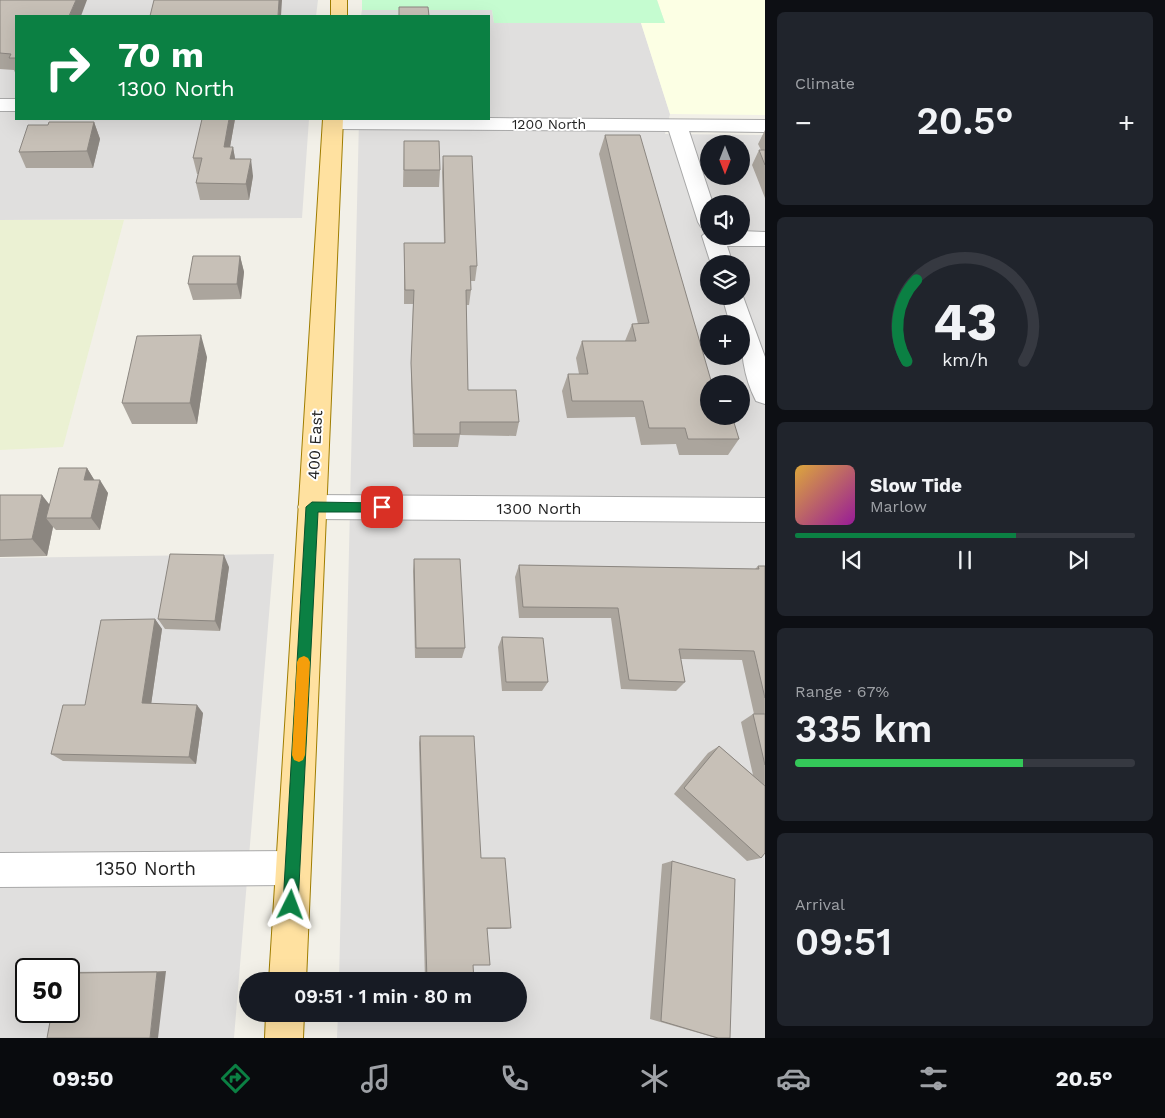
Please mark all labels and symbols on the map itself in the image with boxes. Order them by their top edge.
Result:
street label: 1200 North [512,116,586,132]
north arrow [700,135,750,185]
street label: 400 East [304,409,326,480]
pin [361,486,403,528]
street label: 1300 North [497,499,581,518]
street label: 1350 North [96,857,196,880]
position arrow [264,878,316,930]
speed limit sign: 50 [15,958,80,1023]

